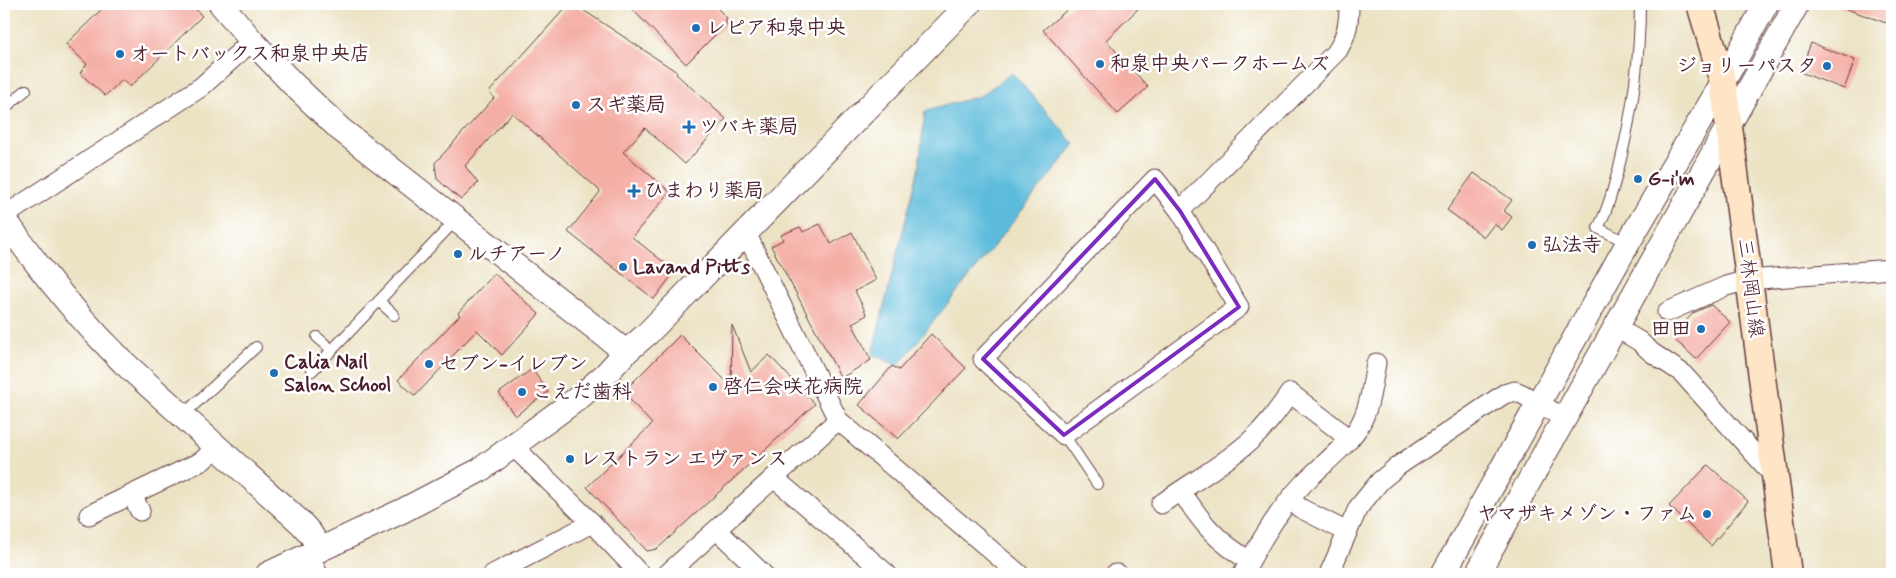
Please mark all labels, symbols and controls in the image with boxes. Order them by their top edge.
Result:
place label: レピア和泉中央 [706,15,846,42]
marker: レピア和泉中央 [690,22,702,34]
place label: オートバックス和泉中央店 [130,41,370,68]
marker: オートバックス和泉中央店 [114,48,126,60]
place label: 和泉中央パークホームズ [1110,51,1329,78]
place label: ジョリーパスタ [1677,53,1817,80]
marker: 和泉中央パークホームズ [1094,58,1106,70]
marker: ジョリーパスタ [1821,60,1833,72]
place label: スギ薬局 [586,92,666,119]
marker: スギ薬局 [570,99,582,111]
place label: ツバキ薬局 [699,114,799,141]
marker: ツバキ薬局 [683,121,695,133]
place label: G-i'm [1648,166,1695,193]
marker: G-i'm [1632,173,1644,185]
place label: ひまわり薬局 [644,178,764,205]
marker: ひまわり薬局 [628,185,640,197]
place label: 弘法寺 [1542,232,1602,259]
street label: 三林岡山線 [1731,237,1769,339]
marker: 弘法寺 [1526,239,1538,251]
place label: ルチアーノ [468,241,566,268]
marker: ルチアーノ [452,248,464,260]
place label: Lavand Pitts [633,254,750,281]
marker: Lavand Pitts [617,261,629,273]
place label: 田田 [1651,316,1691,343]
marker: 田田 [1695,323,1707,335]
place label: Calia Nail Salon School [284,349,391,399]
place label: セブン-イレブン [439,351,588,378]
marker: セブン-イレブン [423,358,435,370]
marker: Calia Nail Salon School [268,367,280,379]
place label: 啓仁会咲花病院 [723,374,863,401]
place label: こえだ歯科 [532,379,632,406]
marker: 啓仁会咲花病院 [707,381,719,393]
marker: こえだ歯科 [516,386,528,398]
place label: レストラン エヴァンス [580,446,787,473]
marker: レストラン エヴァンス [564,453,576,465]
place label: ヤマザキメゾン・ファム [1477,501,1697,528]
marker: ヤマザキメゾン・ファム [1701,508,1713,520]

